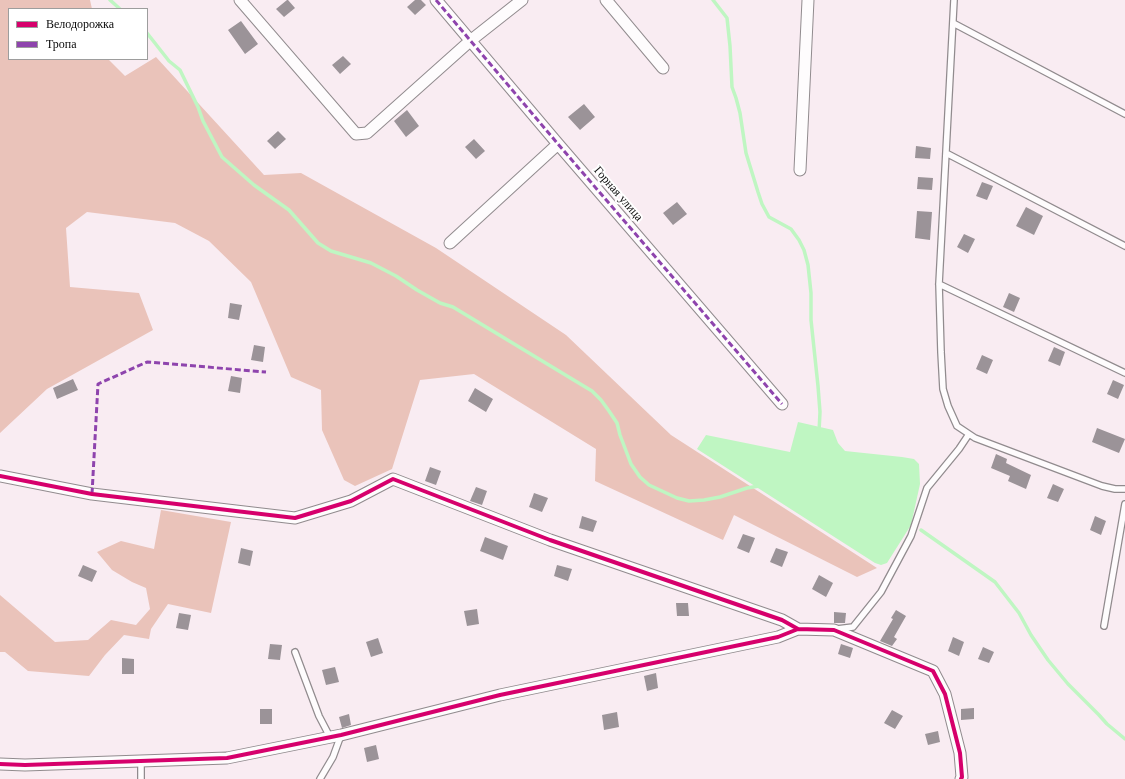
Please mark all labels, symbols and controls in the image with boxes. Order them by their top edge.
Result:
legend [8,8,148,60]
text: Велодорожка [46,17,114,31]
text: Тропа [46,37,77,51]
street label: Горная улица [590,164,646,224]

